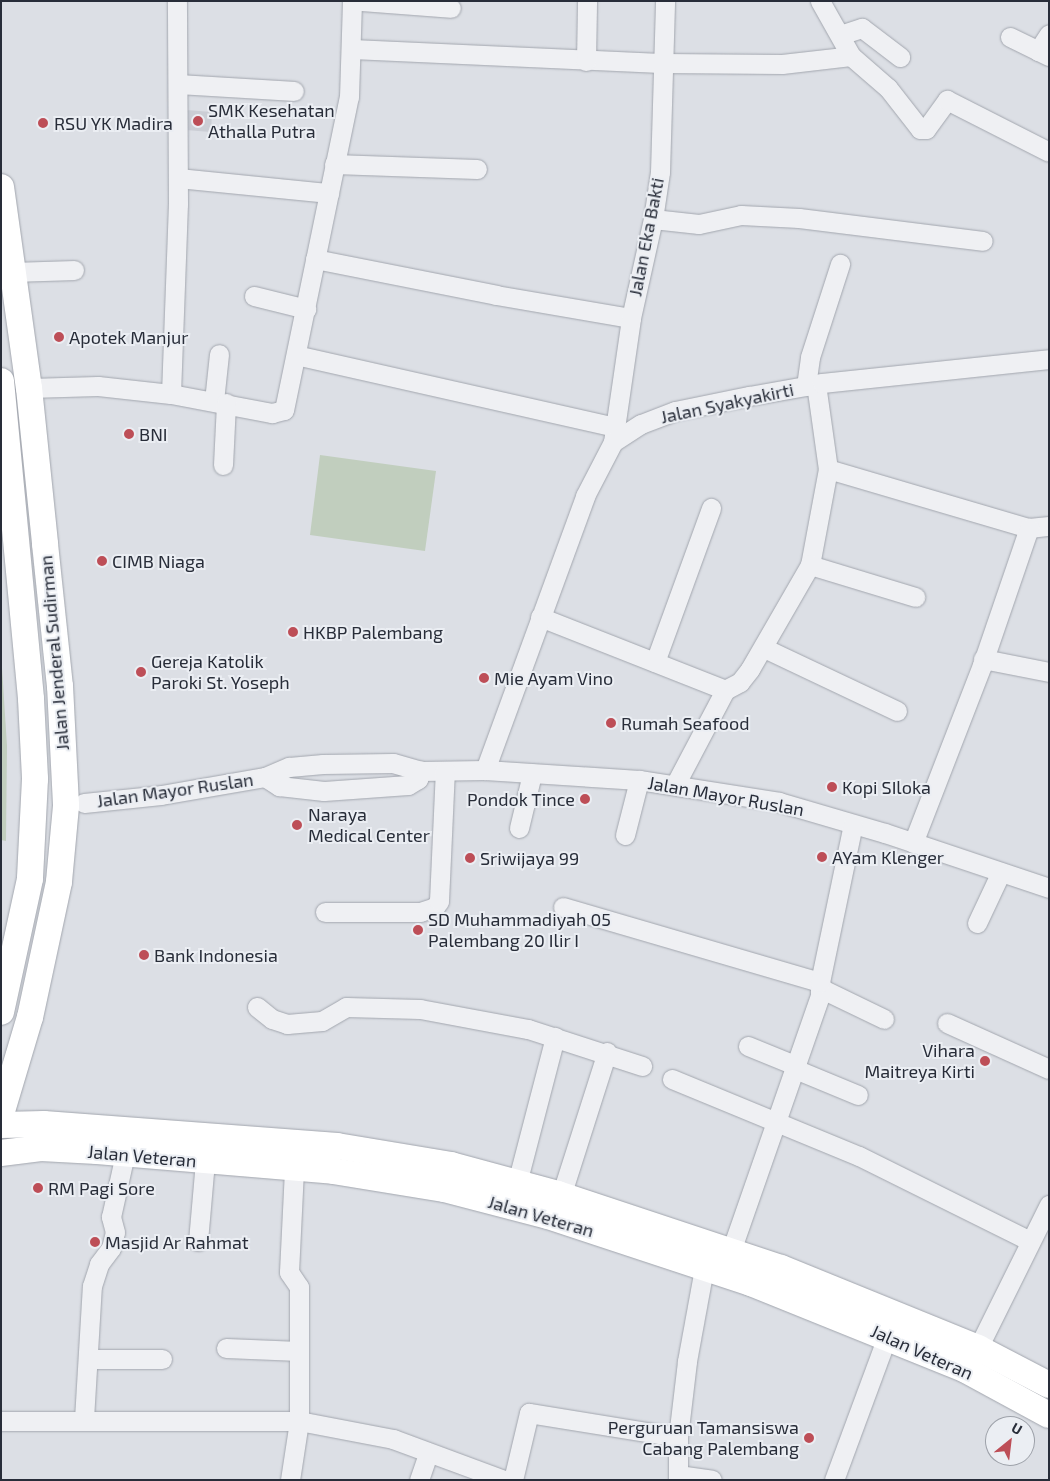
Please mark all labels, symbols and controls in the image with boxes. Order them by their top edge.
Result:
place label: SMK Kesehatan Athalla Putra [208,100,335,142]
place label: RSU YK Madira [54,112,174,134]
marker: SMK Kesehatan Athalla Putra [192,115,204,127]
marker: RSU YK Madira [36,116,50,130]
street label: Jalan Eka Bakti [624,176,668,298]
place label: Apotek Manjur [69,326,189,348]
marker: Apotek Manjur [53,331,65,343]
street label: Jalan Syakyakirti [658,378,796,428]
place label: BNI [139,423,168,445]
marker: BNI [123,428,135,440]
place label: CIMB Niaga [112,550,205,572]
street label: Jalan Jenderal Sudirman [35,554,73,752]
marker: CIMB Niaga [96,555,108,567]
place label: HKBP Palembang [303,621,443,643]
marker: HKBP Palembang [287,626,299,638]
place label: Gereja Katolik Paroki St. Yoseph [151,651,290,694]
marker: Gereja Katolik Paroki St. Yoseph [135,666,147,678]
place label: Mie Ayam Vino [494,667,614,689]
marker: Mie Ayam Vino [478,672,490,684]
place label: Rumah Seafood [621,712,750,734]
marker: Rumah Seafood [605,717,617,729]
street label: Jalan Mayor Ruslan [95,768,255,812]
street label: Jalan Mayor Ruslan [646,772,806,820]
place label: Kopi SIloka [842,776,931,798]
marker: Kopi SIloka [826,781,838,793]
place label: Pondok Tince [466,788,575,810]
marker: Pondok Tince [579,793,591,805]
place label: Naraya Medical Center [308,804,430,846]
marker: Naraya Medical Center [290,818,304,832]
place label: AYam Klenger [832,846,944,868]
place label: Sriwijaya 99 [480,847,579,869]
marker: AYam Klenger [816,851,828,863]
marker: Sriwijaya 99 [464,852,476,864]
place label: SD Muhammadiyah 05 Palembang 20 Ilir I [428,909,611,952]
marker: SD Muhammadiyah 05 Palembang 20 Ilir I [412,924,424,936]
place label: Bank Indonesia [154,944,278,966]
marker: Bank Indonesia [138,949,150,961]
place label: Vihara Maitreya Kirti [864,1040,975,1082]
marker: Vihara Maitreya Kirti [979,1055,991,1067]
street label: Jalan Veteran [86,1140,198,1172]
place label: RM Pagi Sore [48,1177,155,1199]
marker: RM Pagi Sore [32,1182,44,1194]
street label: Jalan Veteran [485,1190,597,1242]
place label: Masjid Ar Rahmat [105,1231,250,1253]
marker: Masjid Ar Rahmat [89,1236,101,1248]
street label: Jalan Veteran [867,1320,977,1384]
north arrow [985,1416,1035,1466]
place label: Perguruan Tamansiswa Cabang Palembang [607,1417,799,1460]
text: U [1009,1419,1025,1438]
marker: Perguruan Tamansiswa Cabang Palembang [803,1432,815,1444]

